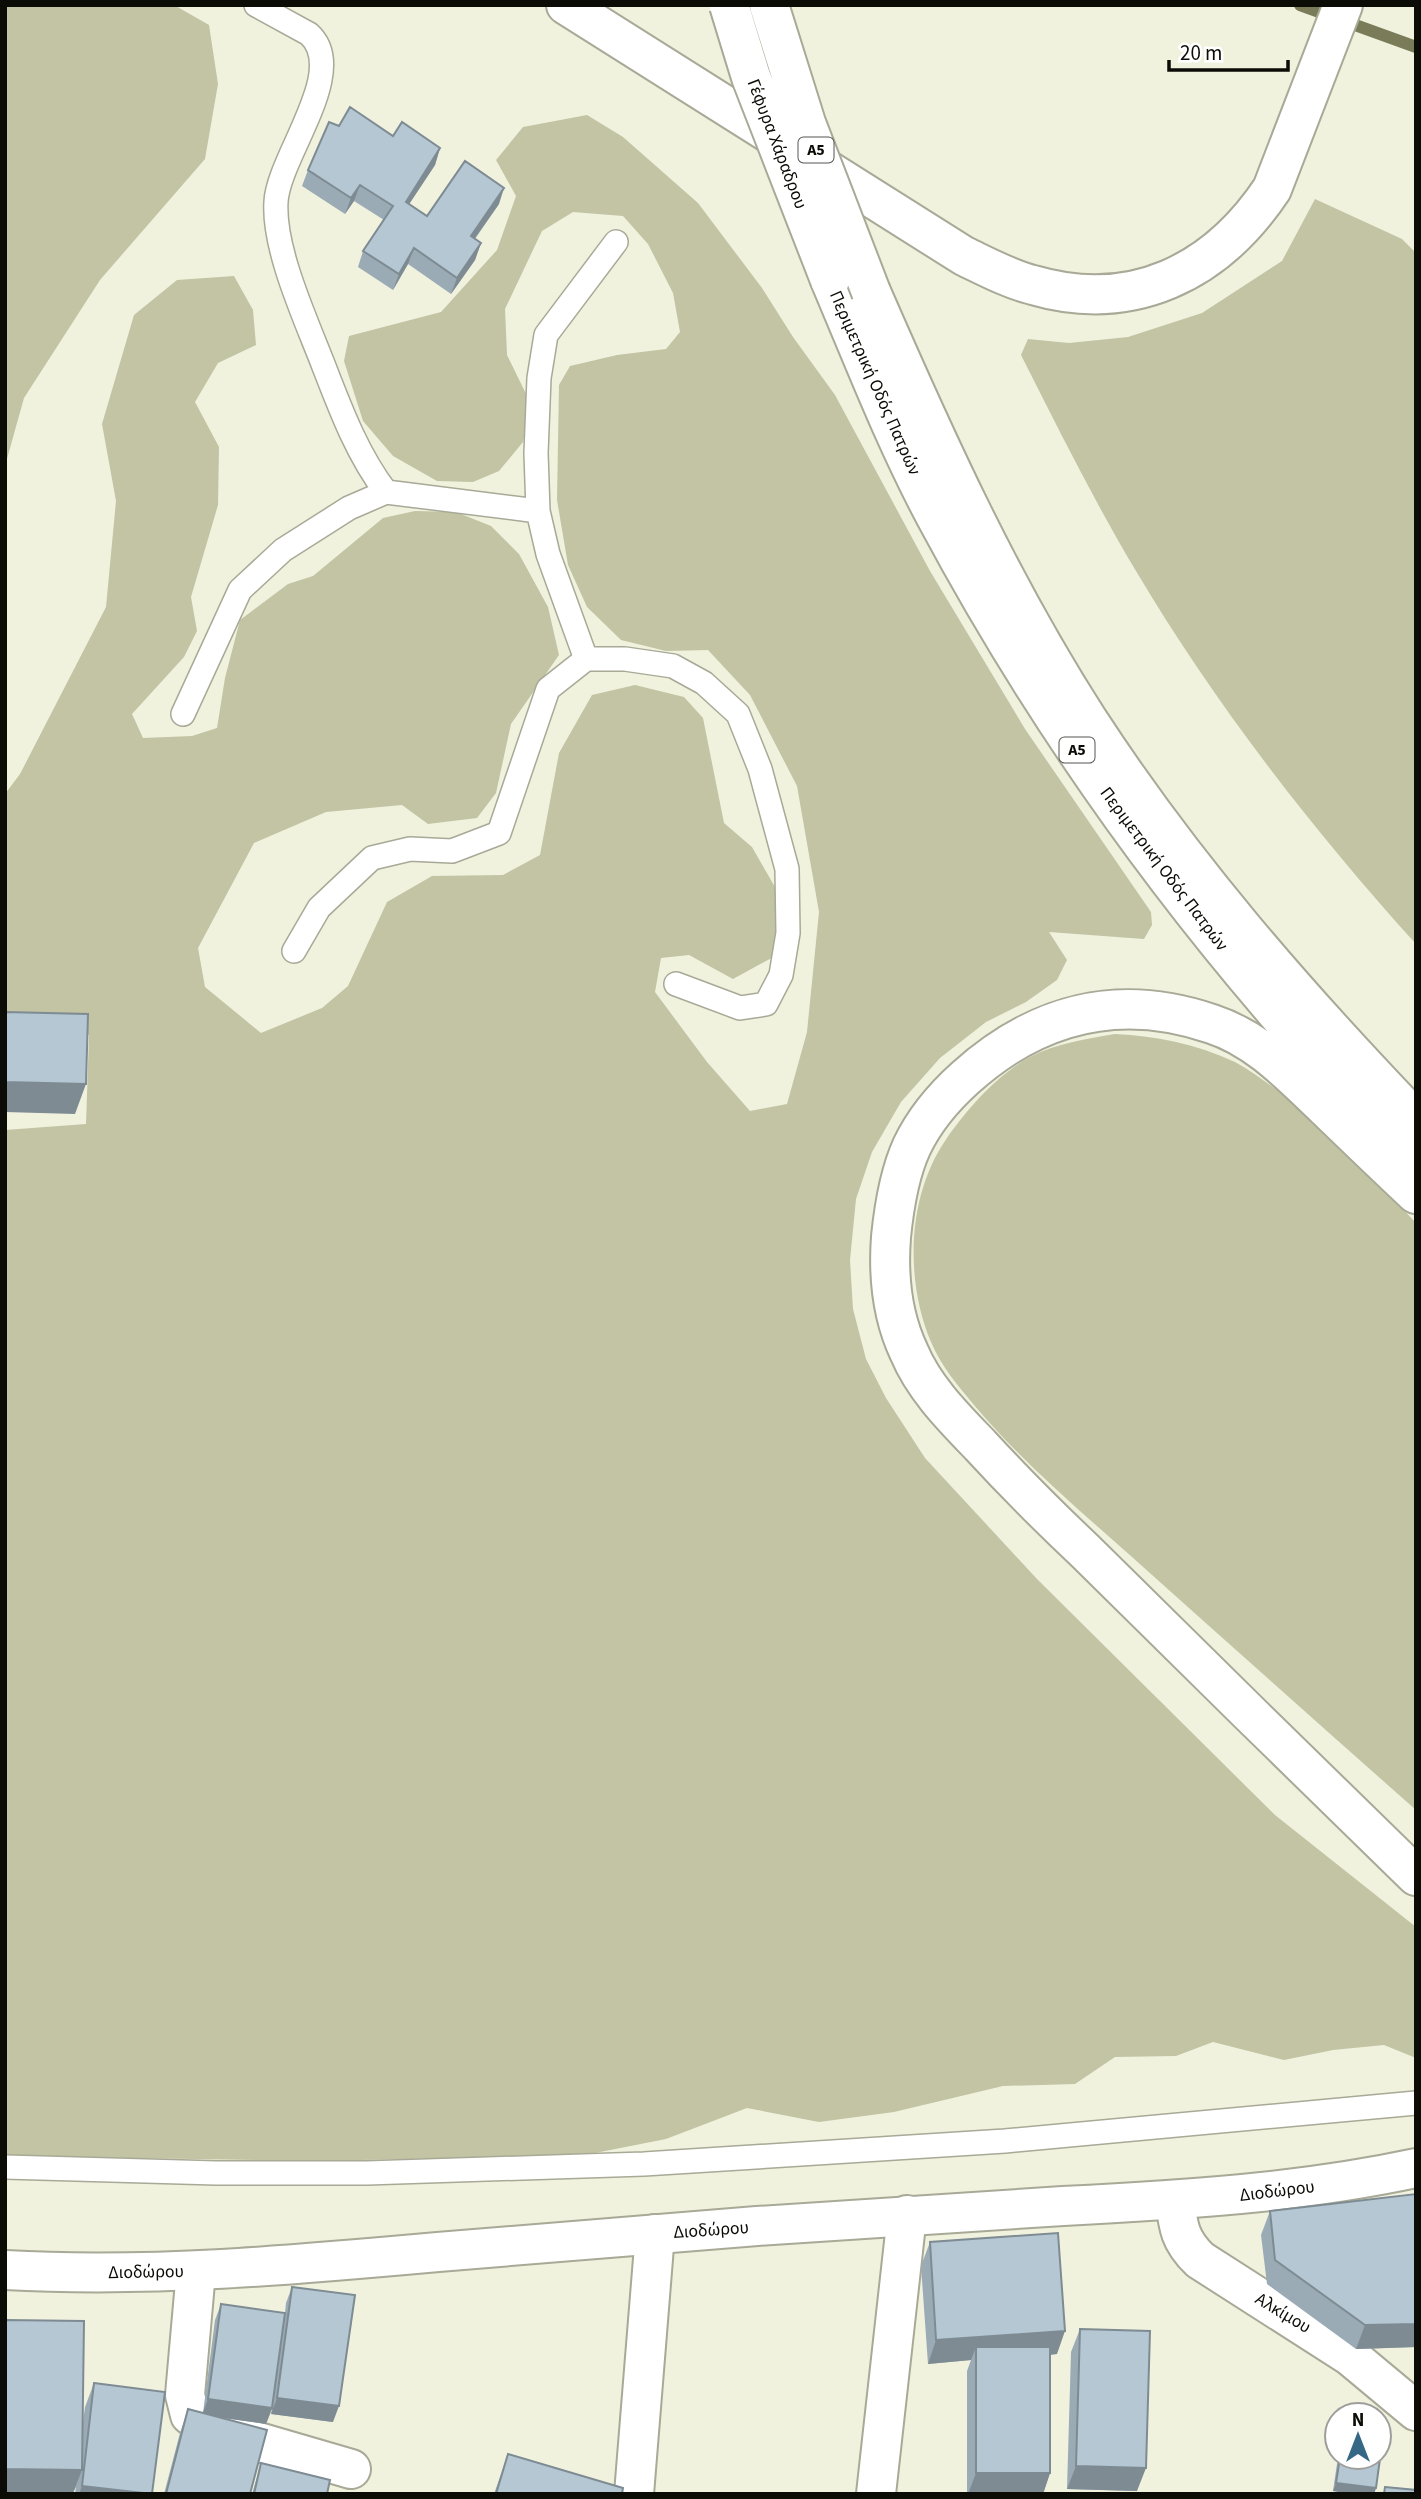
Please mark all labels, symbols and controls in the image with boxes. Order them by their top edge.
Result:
scale bar [1169,28,1288,72]
text: 20 m [1180,38,1222,68]
street label: Γέφυρα Χάραδρου [741,75,813,213]
road number: Α5 [798,138,834,162]
street label: Περιμετρική Οδός Πατρών [823,287,927,480]
road number: Α5 [1060,737,1094,762]
street label: Περιμετρική Οδός Πατρών [1094,782,1234,957]
street label: Διοδώρου [1238,2174,1316,2208]
street label: Διοδώρου [672,2215,750,2245]
street label: Διοδώρου [108,2259,184,2285]
street label: Αλκίμου [1250,2287,1316,2339]
north arrow [1323,2401,1393,2471]
text: N [1352,2407,1364,2434]

